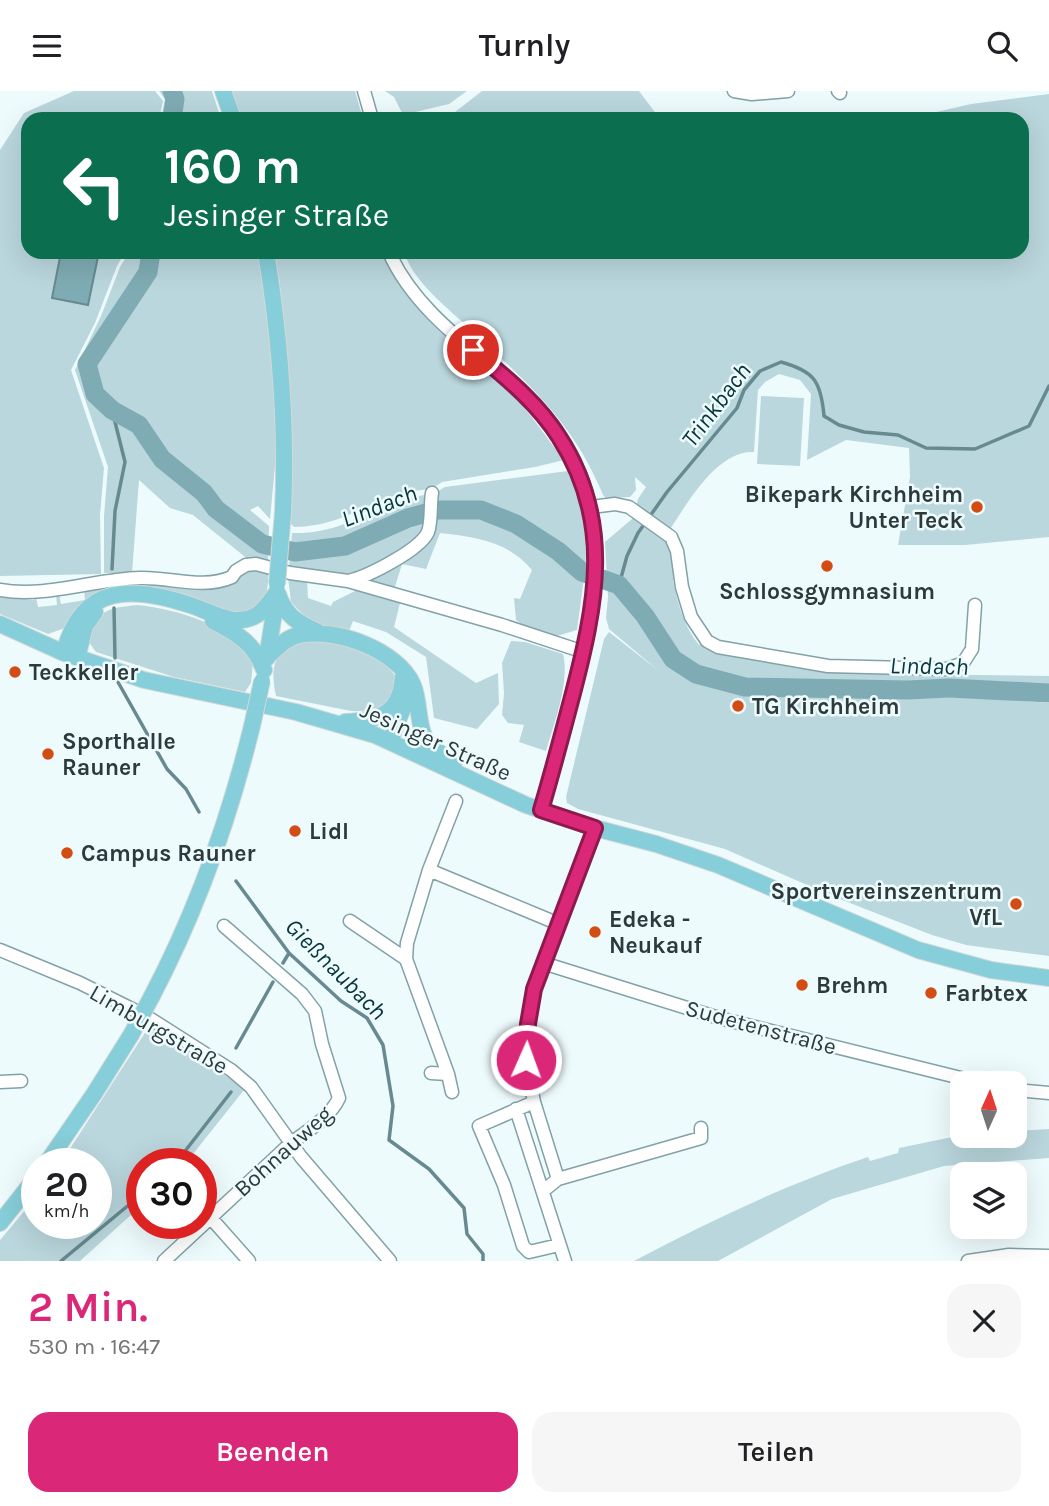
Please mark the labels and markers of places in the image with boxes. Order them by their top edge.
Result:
pin [443,320,503,380]
place label: Bikepark Kirchheim Unter Teck [745,481,963,534]
marker: Bikepark Kirchheim Unter Teck [969,499,985,515]
marker: Schlossgymnasium [819,558,835,574]
place label: Schlossgymnasium [719,578,935,605]
place label: Teckkeller [29,659,138,686]
marker: Teckkeller [7,664,23,680]
place label: TG Kirchheim [752,693,900,720]
marker: TG Kirchheim [730,698,746,714]
place label: Sporthalle Rauner [62,728,176,781]
marker: Sporthalle Rauner [40,746,56,762]
place label: Lidl [309,818,349,845]
marker: Lidl [287,823,303,839]
place label: Campus Rauner [81,840,255,867]
marker: Campus Rauner [59,845,75,861]
place label: Sportvereinszentrum VfL [771,878,1002,931]
marker: Sportvereinszentrum VfL [1008,896,1024,912]
place label: Edeka - Neukauf [609,906,703,959]
marker: Edeka - Neukauf [587,924,603,940]
place label: Brehm [816,972,888,999]
marker: Brehm [794,977,810,993]
place label: Farbtex [945,980,1028,1007]
marker: Farbtex [923,985,939,1001]

